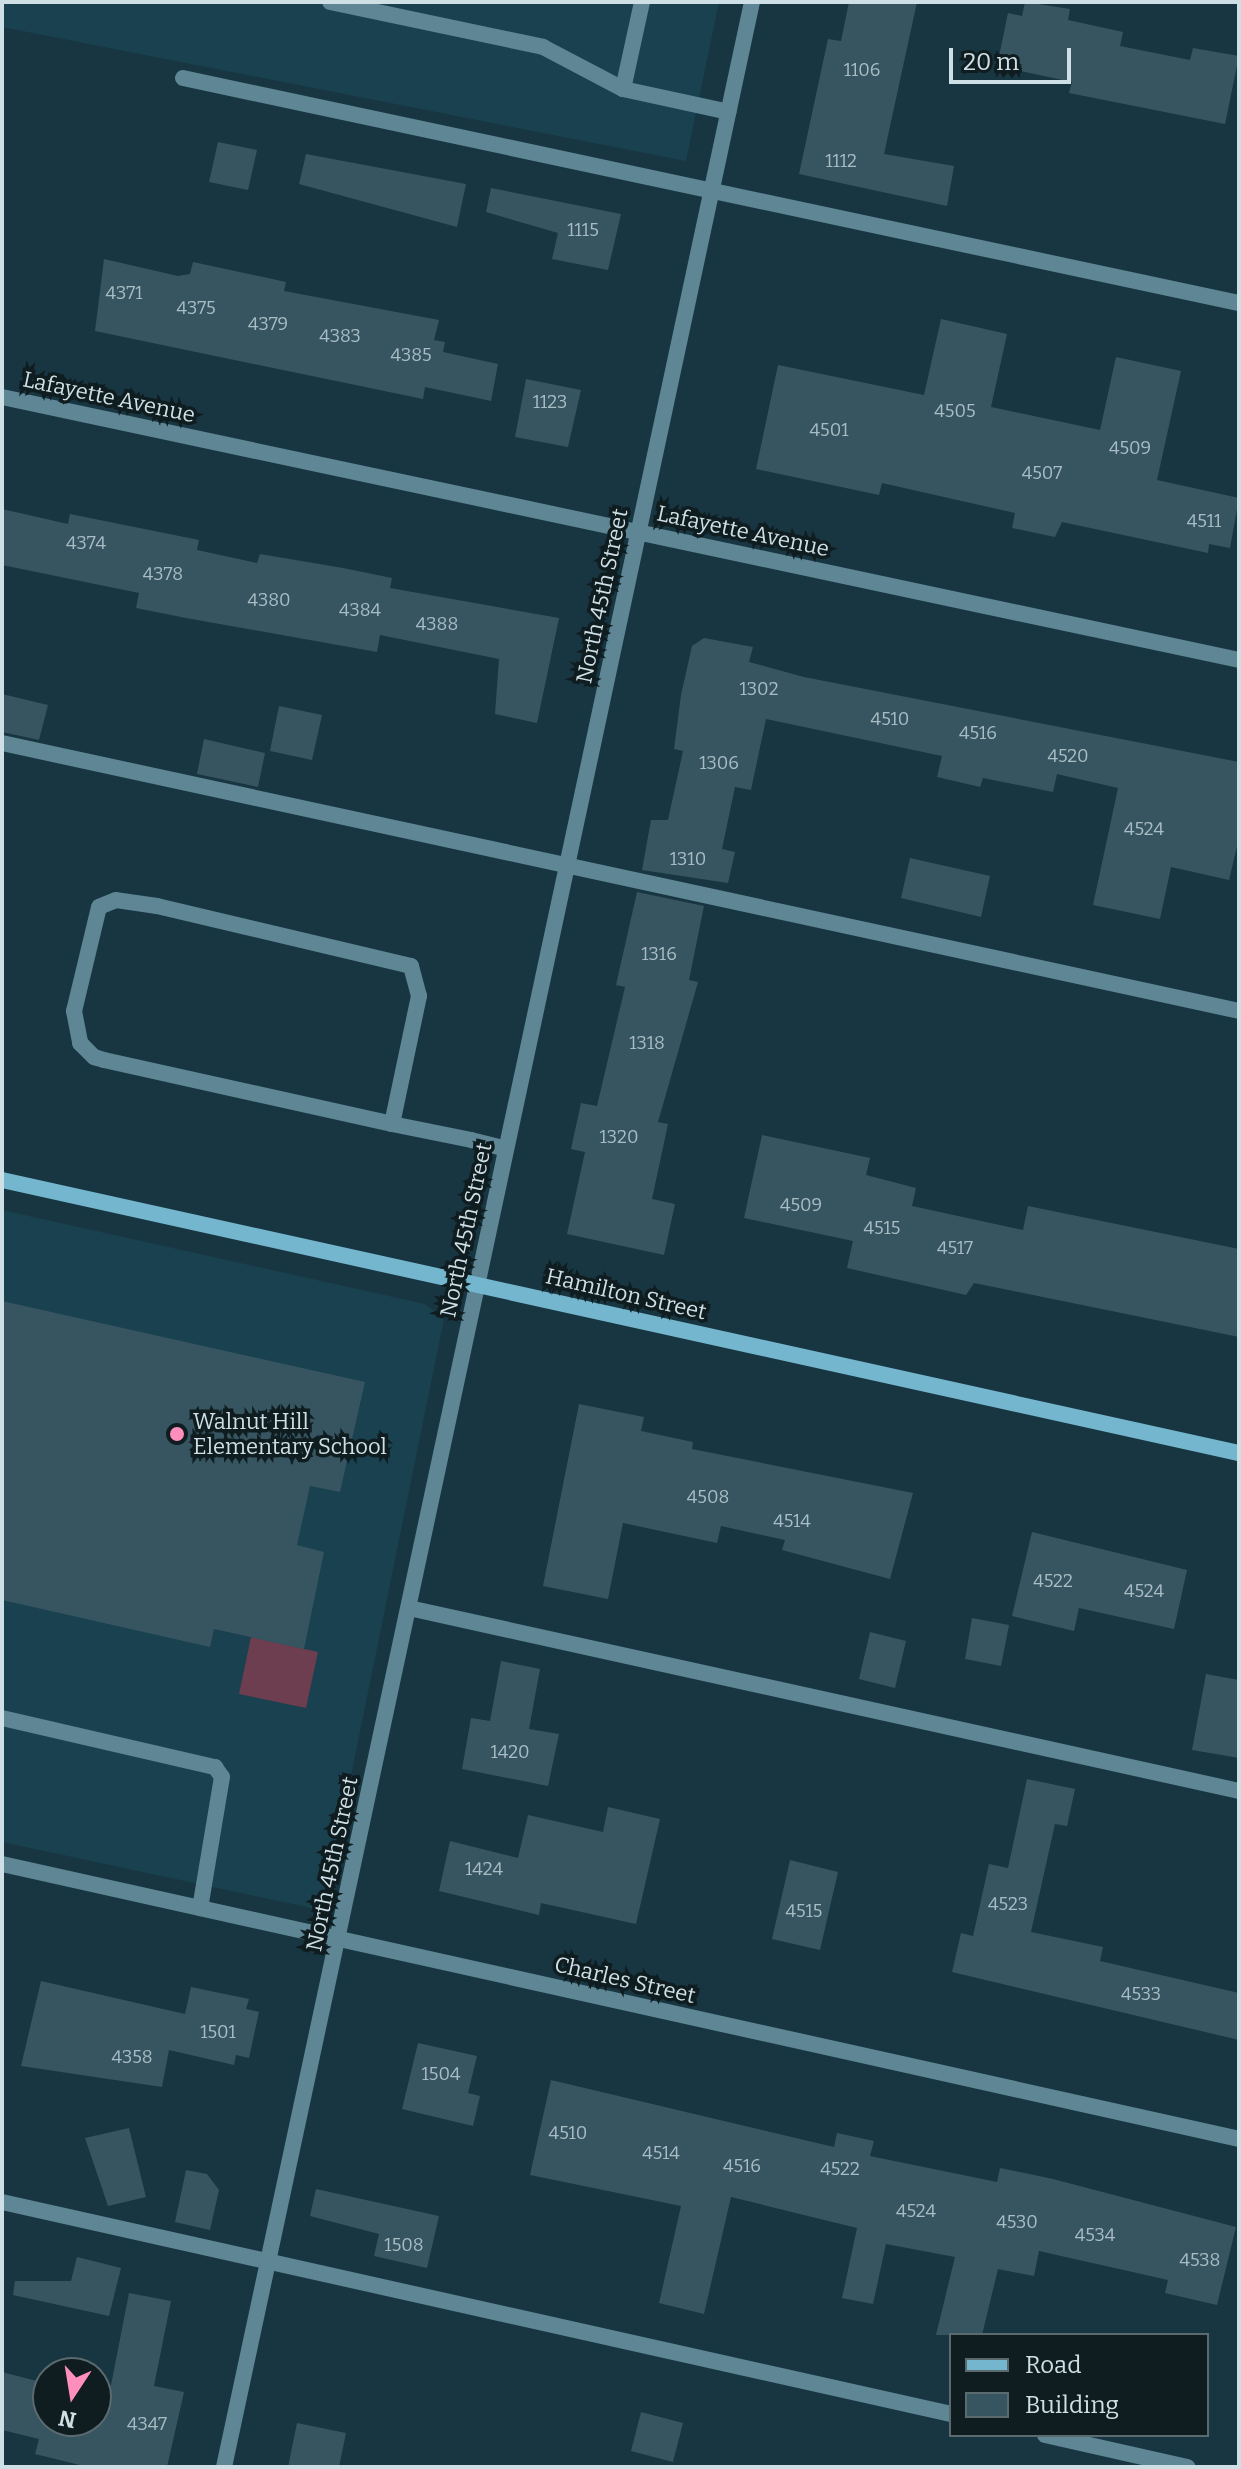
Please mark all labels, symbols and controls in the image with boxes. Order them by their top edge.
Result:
scale bar [953,32,1075,82]
text: 20 m [963,48,1019,76]
house number: 1106 [844,59,880,81]
house number: 1112 [825,150,857,172]
house number: 1115 [567,219,599,241]
house number: 4371 [105,282,143,304]
house number: 4375 [176,297,216,319]
house number: 4379 [248,313,288,335]
house number: 4383 [319,325,361,347]
house number: 4385 [390,344,432,366]
street label: Lafayette Avenue [20,366,198,428]
house number: 1123 [533,391,567,413]
house number: 4505 [934,400,976,422]
house number: 4501 [810,419,848,441]
house number: 4509 [1109,437,1151,459]
house number: 4507 [1022,462,1062,484]
street label: Lafayette Avenue [654,500,832,562]
street label: North 45th Street [571,506,633,686]
house number: 4511 [1187,510,1221,532]
house number: 4374 [66,532,106,554]
house number: 4378 [143,563,183,585]
house number: 4380 [247,589,291,611]
house number: 4384 [339,599,381,621]
house number: 4388 [416,613,458,635]
house number: 1302 [740,678,778,700]
house number: 4510 [871,708,909,730]
house number: 4516 [959,722,997,744]
house number: 4520 [1047,745,1089,767]
house number: 1306 [699,752,739,774]
house number: 4524 [1124,818,1164,840]
house number: 1310 [670,848,706,870]
house number: 1316 [641,943,677,965]
house number: 1318 [629,1032,665,1054]
house number: 1320 [600,1126,638,1148]
street label: North 45th Street [435,1140,497,1320]
house number: 4509 [780,1194,822,1216]
house number: 4515 [864,1217,900,1239]
house number: 4517 [937,1237,973,1259]
street label: Hamilton Street [543,1263,709,1325]
place label: Walnut Hill Elementary School [193,1408,387,1460]
marker: Walnut Hill Elementary School [168,1425,186,1443]
house number: 4508 [687,1486,729,1508]
house number: 4514 [773,1510,811,1532]
house number: 4522 [1033,1570,1073,1592]
house number: 4524 [1124,1580,1164,1602]
house number: 1420 [490,1741,530,1763]
street label: North 45th Street [301,1774,363,1954]
house number: 1424 [465,1858,503,1880]
house number: 4523 [988,1893,1028,1915]
house number: 4515 [786,1900,822,1922]
street label: Charles Street [552,1951,698,2009]
house number: 4533 [1121,1983,1161,2005]
house number: 1501 [200,2021,236,2043]
house number: 4358 [111,2046,153,2068]
house number: 1504 [422,2063,460,2085]
house number: 4510 [549,2122,587,2144]
house number: 4514 [642,2142,680,2164]
house number: 4516 [723,2155,761,2177]
house number: 4522 [820,2158,860,2180]
house number: 4524 [896,2200,936,2222]
house number: 4530 [996,2211,1038,2233]
house number: 4534 [1075,2224,1115,2246]
house number: 1508 [384,2234,424,2256]
house number: 4538 [1180,2249,1220,2271]
legend [949,2333,1209,2437]
text: Road [1025,2351,1081,2379]
north arrow [32,2357,112,2437]
text: Building [1025,2391,1119,2419]
text: N [56,2404,78,2434]
house number: 4347 [127,2413,167,2435]

